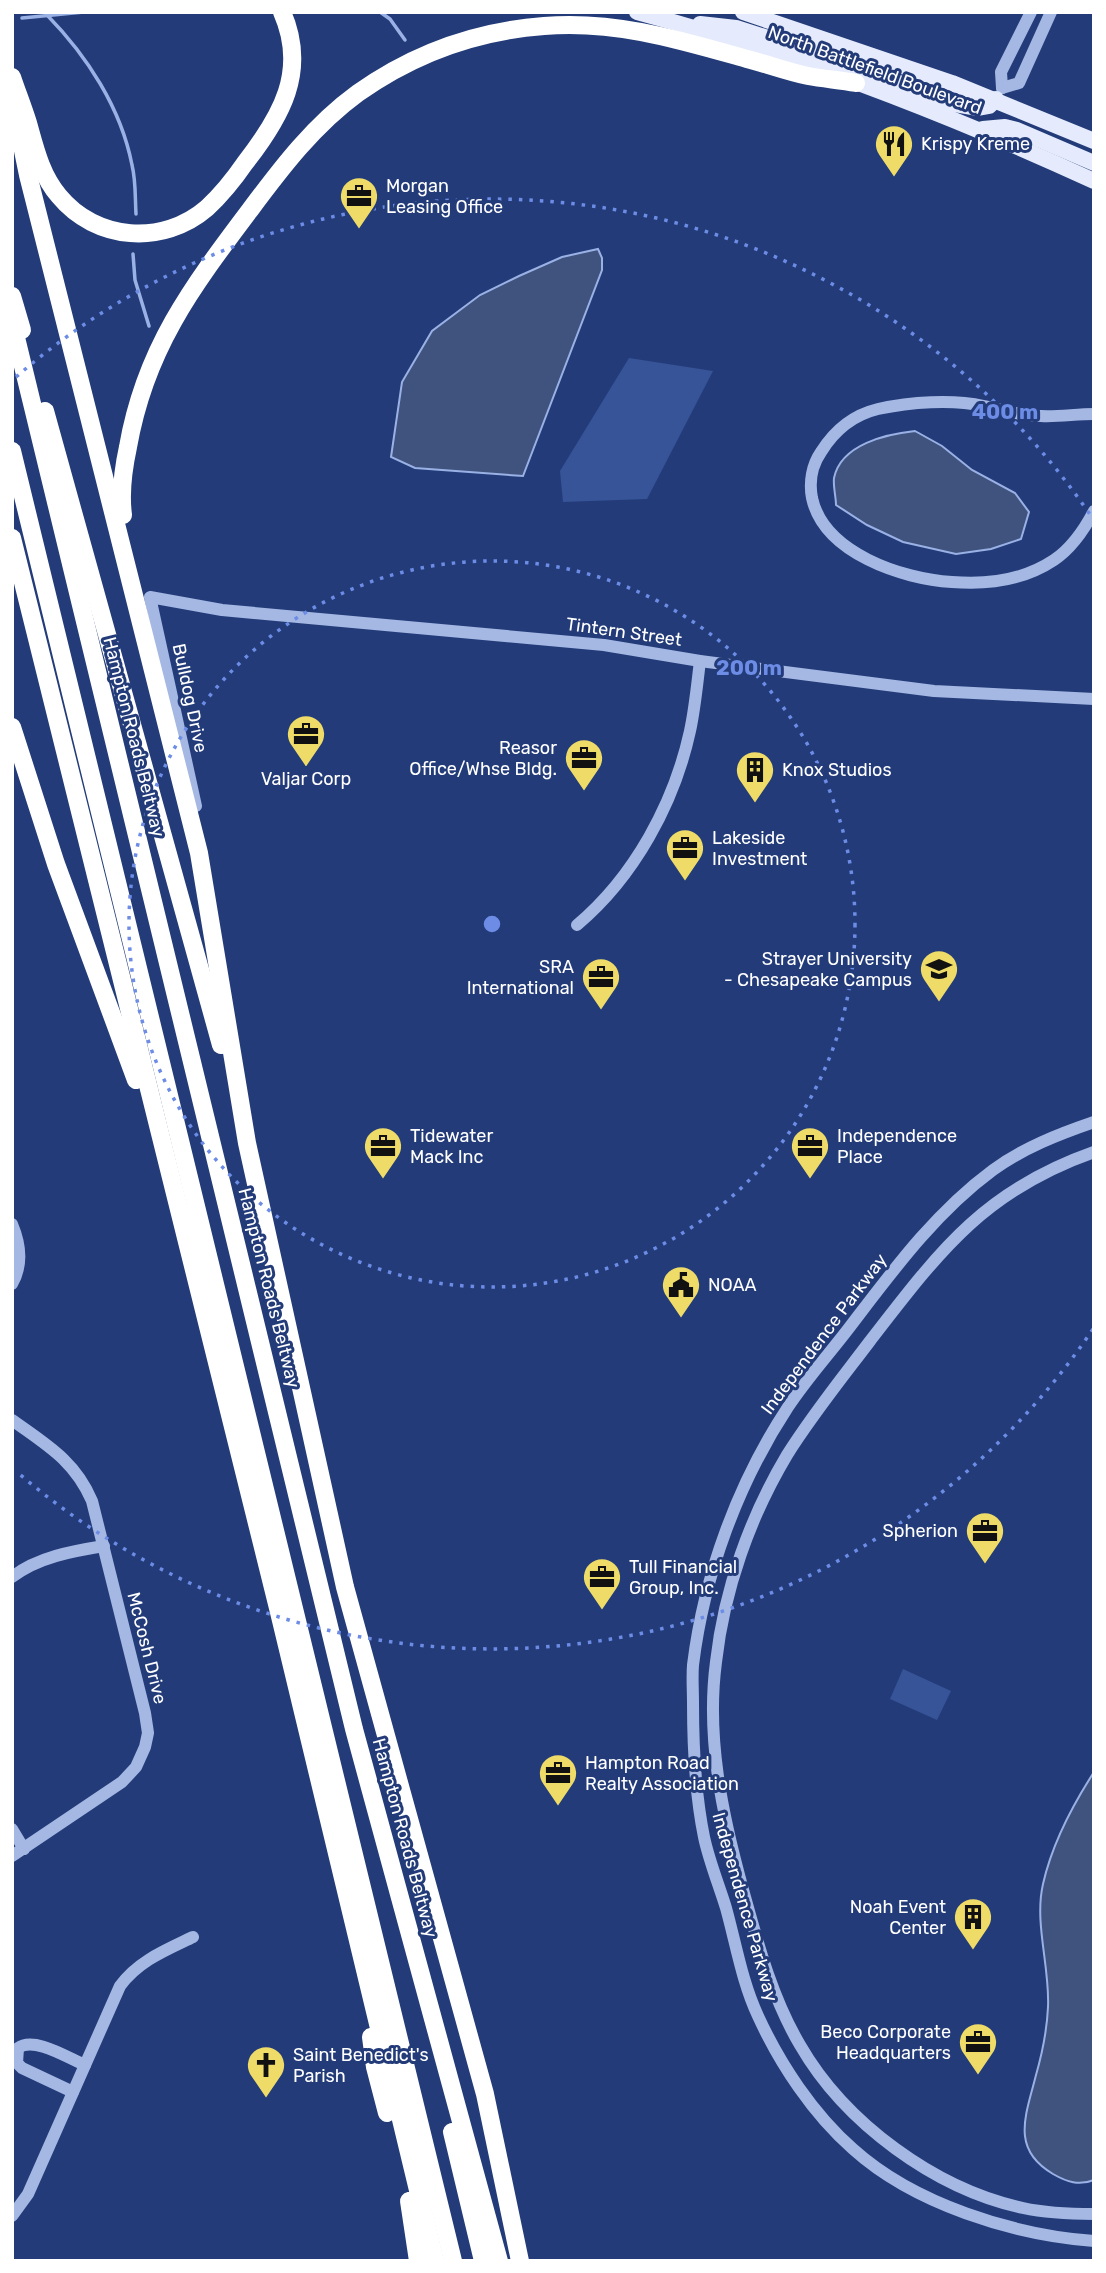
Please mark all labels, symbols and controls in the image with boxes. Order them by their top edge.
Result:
street label: North Battlefield Boulevard [765,21,985,119]
restaurant icon: Krispy Kreme [873,123,915,178]
place label: Krispy Kreme [921,133,1030,155]
office icon: Morgan Leasing Office [338,175,380,230]
place label: Morgan Leasing Office [386,175,503,218]
text: 400 m [972,399,1038,424]
street label: Tintern Street [565,613,683,651]
street label: Hampton Roads Beltway [98,635,170,840]
street label: Bulldog Drive [168,641,212,755]
text: 200 m [716,655,782,680]
office icon: Valjar Corp [285,713,327,768]
place label: Reasor Office/Whse Bldg. [409,737,557,780]
office icon: Reasor Office/Whse Bldg. [563,737,605,792]
building icon: Knox Studios [734,749,776,804]
place label: Knox Studios [782,759,892,781]
place label: Valjar Corp [261,768,351,790]
office icon: Lakeside Investment [664,827,706,882]
place label: Lakeside Investment [712,827,807,870]
centre of rings [480,912,504,936]
place label: Strayer University - Chesapeake Campus [724,948,912,991]
school or university icon: Strayer University - Chesapeake Campus [918,948,960,1003]
place label: SRA International [467,956,574,999]
office icon: SRA International [580,956,622,1011]
office icon: Tidewater Mack Inc [362,1125,404,1180]
place label: Tidewater Mack Inc [410,1125,493,1168]
office icon: Independence Place [789,1125,831,1180]
place label: Independence Place [837,1125,957,1168]
street label: Hampton Roads Beltway [233,1186,305,1391]
street label: Independence Parkway [756,1249,892,1419]
public building icon: NOAA [660,1264,702,1319]
place label: NOAA [708,1274,757,1296]
office icon: Spherion [964,1510,1006,1565]
place label: Spherion [883,1520,958,1542]
office icon: Tull Financial Group, Inc. [581,1556,623,1611]
place label: Tull Financial Group, Inc. [629,1556,737,1599]
street label: McCosh Drive [122,1590,172,1706]
street label: Hampton Roads Beltway [368,1736,442,1940]
office icon: Hampton Road Realty Association [537,1752,579,1807]
place label: Hampton Road Realty Association [585,1752,739,1795]
street label: Independence Parkway [707,1810,783,2004]
place label: Noah Event Center [850,1896,946,1939]
building icon: Noah Event Center [952,1896,994,1951]
place label: Beco Corporate Headquarters [820,2021,951,2064]
office icon: Beco Corporate Headquarters [957,2021,999,2076]
church icon: Saint Benedict's Parish [245,2044,287,2099]
place label: Saint Benedict's Parish [293,2044,429,2087]

